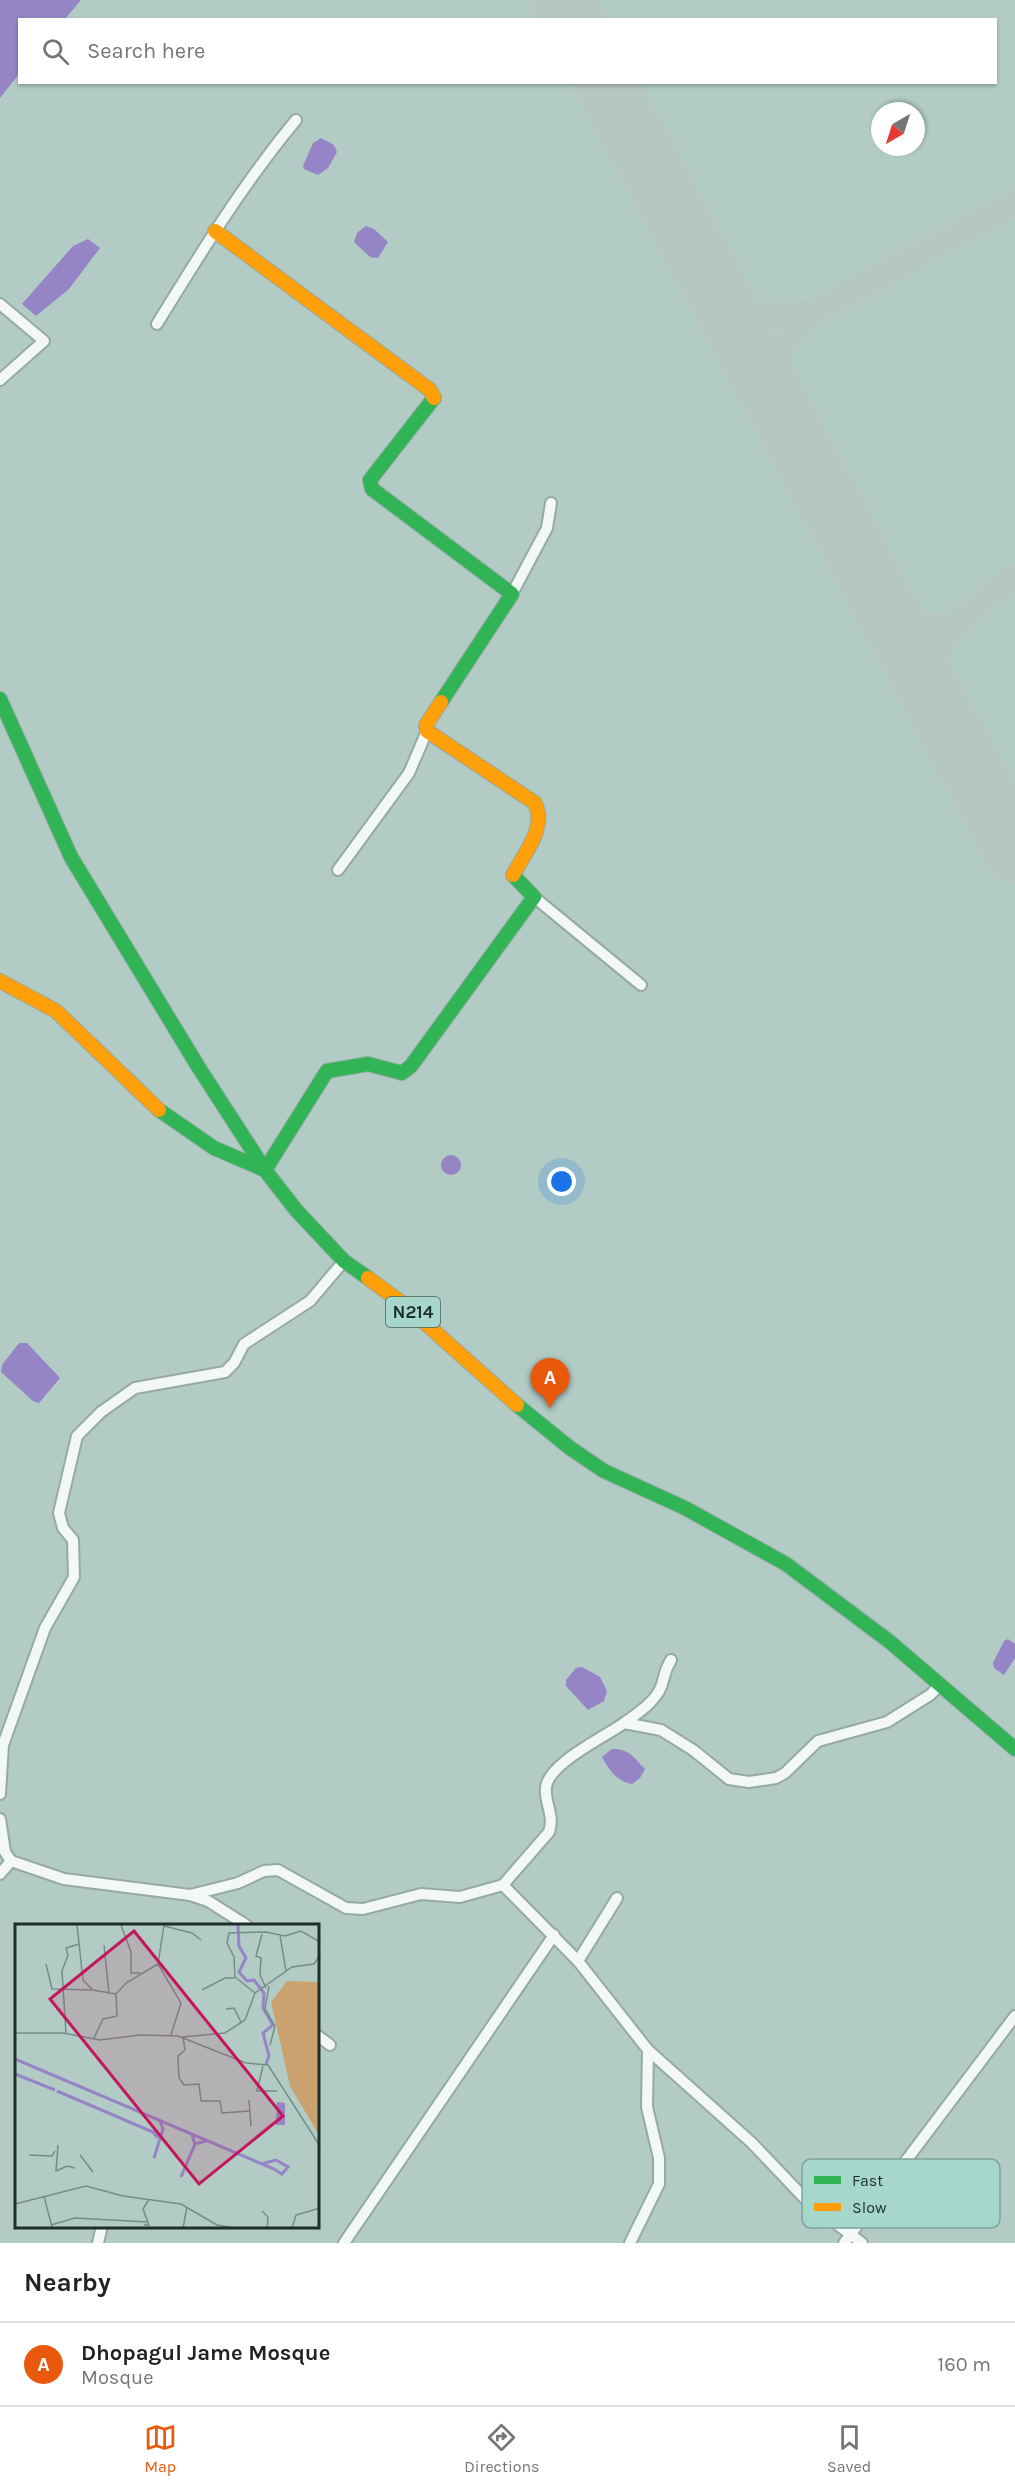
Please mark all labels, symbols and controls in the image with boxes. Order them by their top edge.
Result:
search box [18,18,997,84]
icon: search [39,35,72,68]
text: Search here [87,38,205,64]
north arrow [871,102,925,156]
your location [547,1167,576,1196]
road number: N214 [386,1297,440,1327]
pin: A [530,1358,570,1408]
inset map [15,1924,320,2228]
legend [802,2159,1000,2228]
text: Fast [852,2171,883,2190]
text: Slow [852,2198,887,2217]
text: Nearby [24,2267,111,2298]
text: Dhopagul Jame Mosque [81,2340,330,2366]
text: A [37,2353,50,2376]
text: 160 m [938,2353,991,2376]
text: Mosque [81,2366,153,2389]
tab: Map [144,2421,177,2476]
tab: Directions [464,2421,539,2476]
tab: Saved [827,2421,871,2476]

